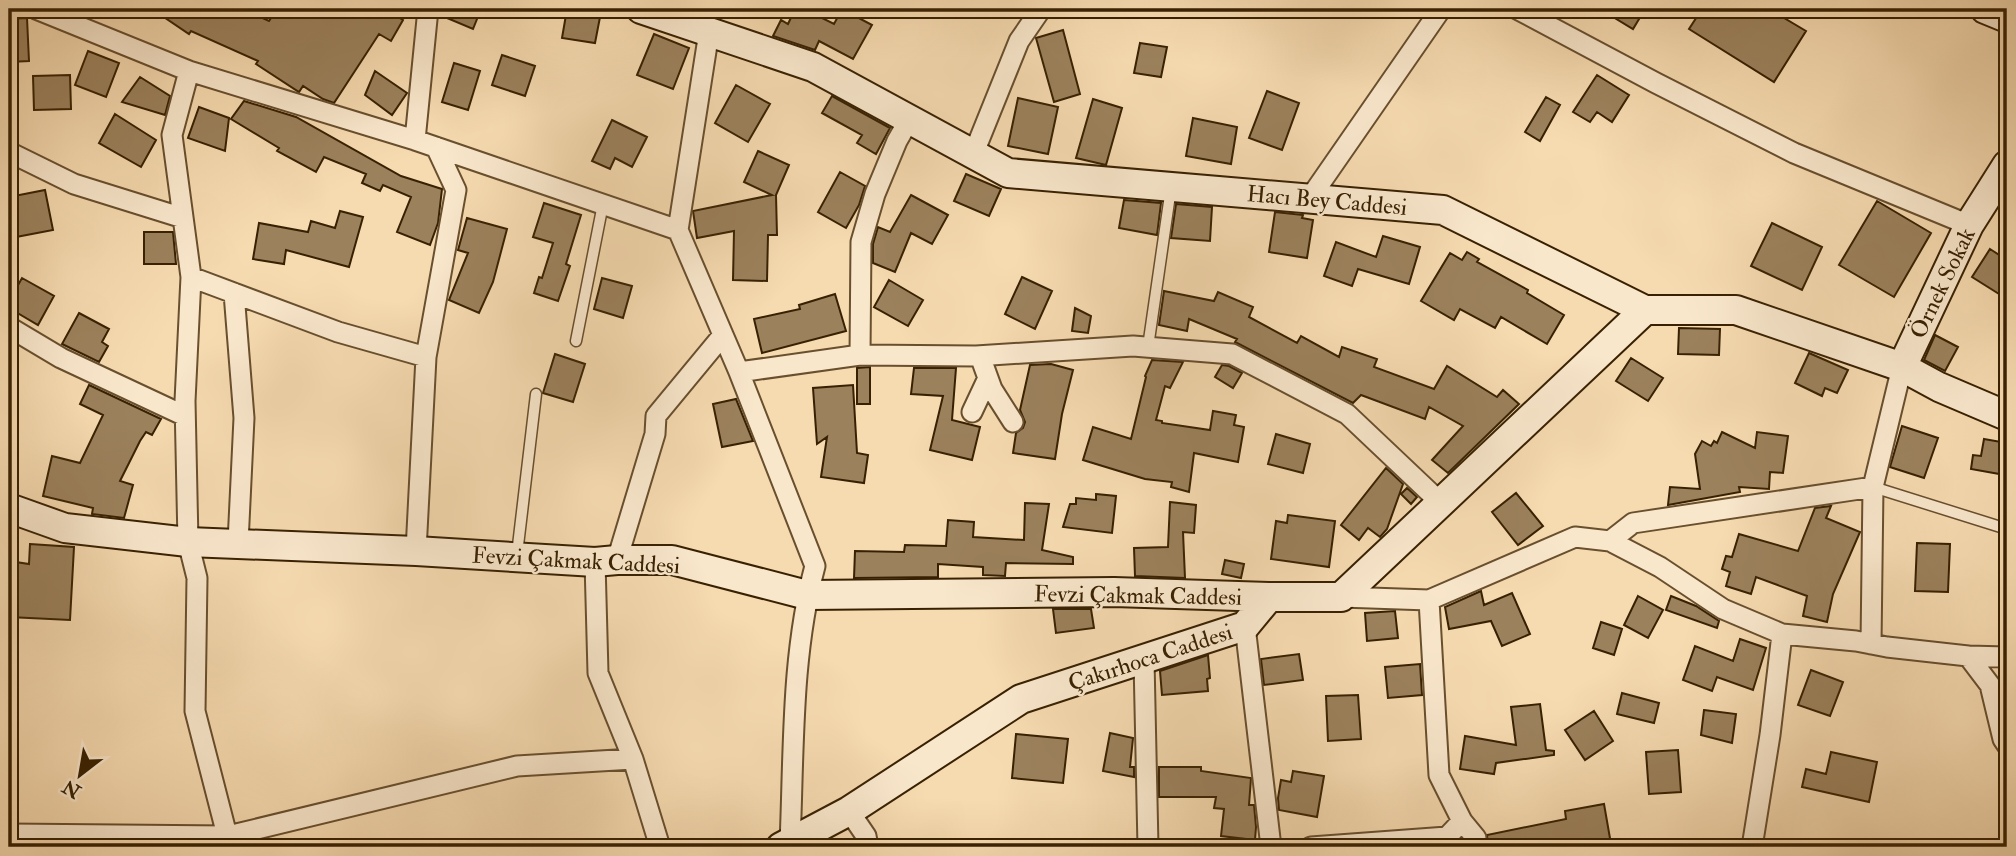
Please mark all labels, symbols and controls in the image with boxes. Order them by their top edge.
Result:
street label: Hacı Bey Caddesi [1246,179,1408,222]
street label: Örnek Sokak [1903,223,1982,343]
street label: Fevzi Çakmak Caddesi [471,541,681,580]
street label: Fevzi Çakmak Caddesi [1034,579,1242,612]
street label: Çakırhoca Caddesi [1064,617,1236,698]
north arrow [46,740,116,810]
text: N [57,774,86,804]

